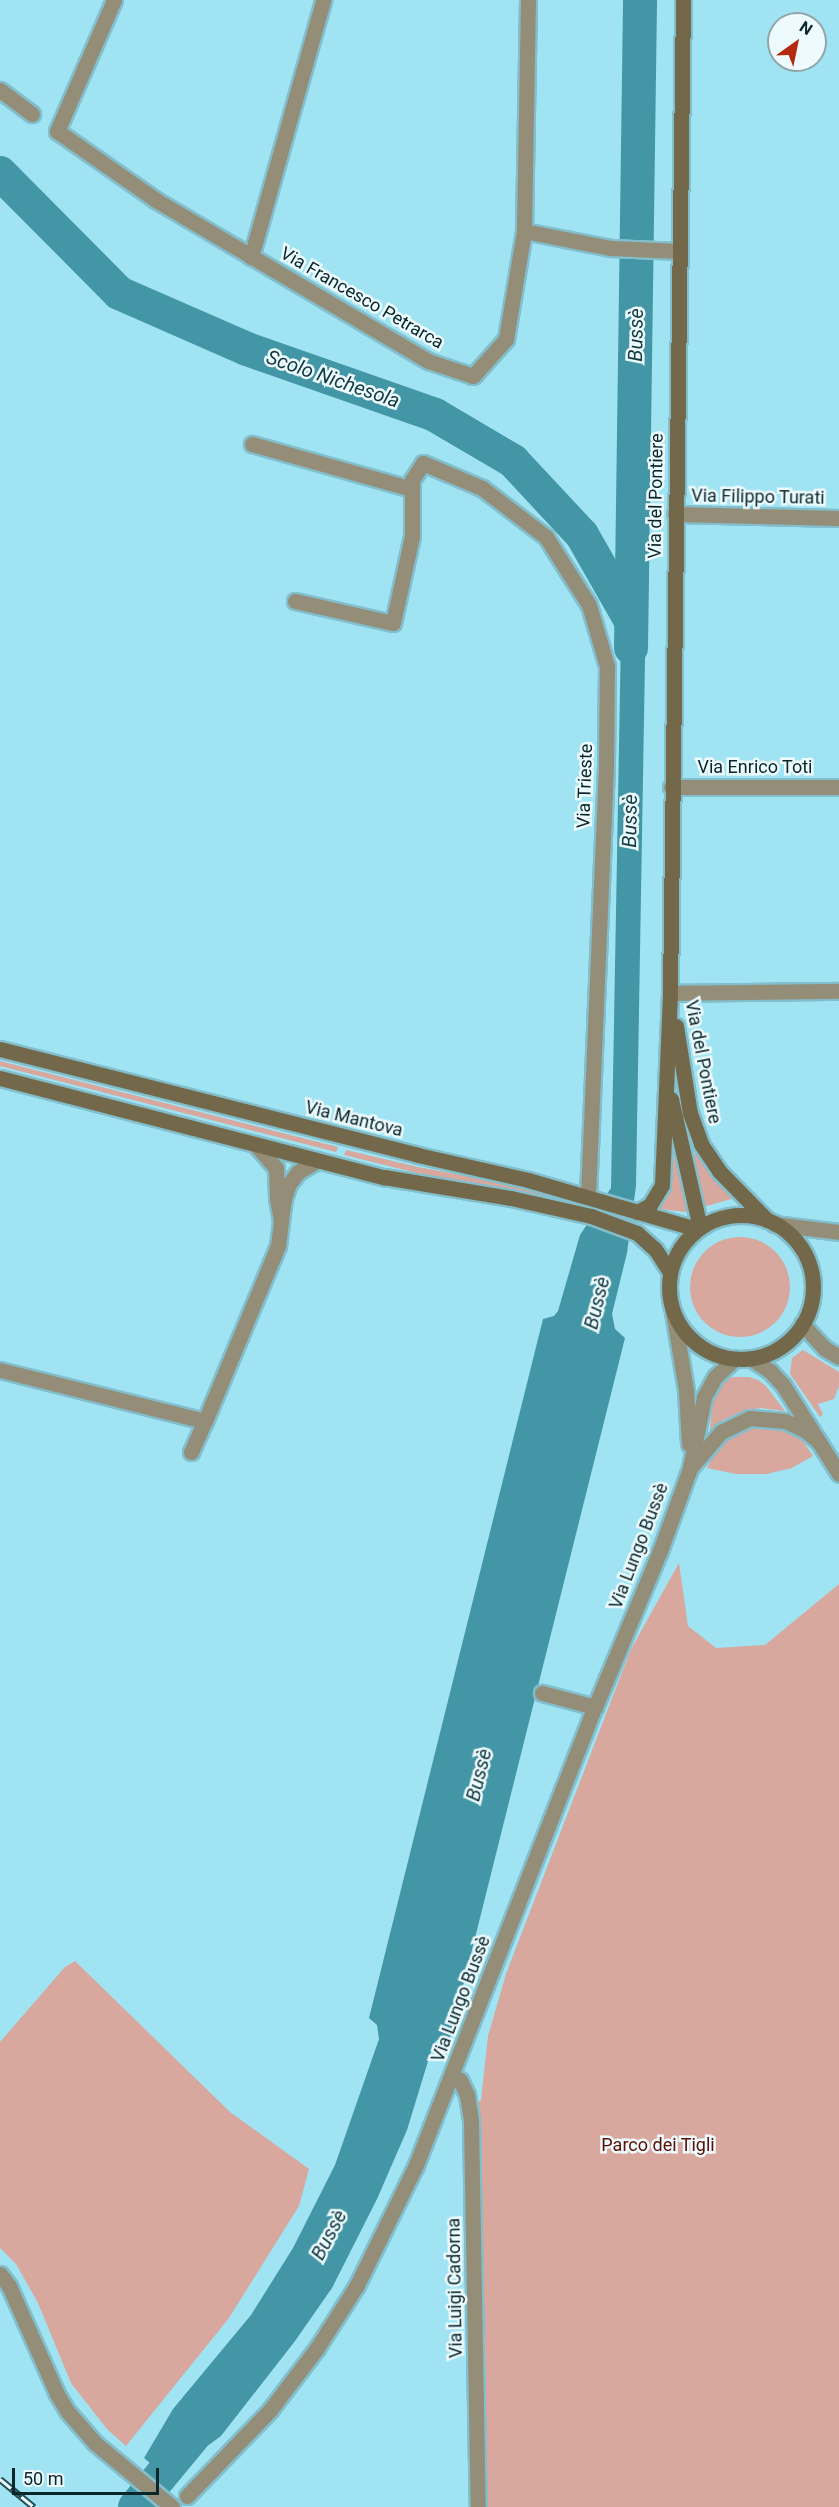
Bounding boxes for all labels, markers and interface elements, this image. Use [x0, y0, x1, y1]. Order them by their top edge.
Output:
north arrow [767, 12, 827, 72]
text: N [796, 17, 816, 39]
street label: Via Francesco Petrarca [276, 242, 448, 354]
water label: Bussè [624, 308, 648, 362]
water label: Scolo Nichesola [263, 345, 403, 413]
street label: Via del Pontiere [644, 433, 668, 559]
street label: Via Filippo Turati [691, 485, 825, 509]
street label: Via Trieste [573, 743, 597, 829]
street label: Via Enrico Toti [697, 756, 813, 778]
water label: Bussè [618, 794, 642, 848]
street label: Via del Pontiere [680, 998, 726, 1126]
street label: Via Mantova [303, 1096, 405, 1142]
water label: Bussè [579, 1274, 615, 1332]
street label: Via Lungo Bussè [605, 1480, 673, 1612]
water label: Bussè [461, 1746, 497, 1804]
street label: Via Lungo Bussè [427, 1933, 495, 2065]
park label: Parco dei Tigli [601, 2134, 715, 2156]
water label: Bussè [306, 2206, 352, 2264]
street label: Via Luigi Cadorna [443, 2218, 467, 2358]
scale bar [15, 2456, 162, 2494]
text: 50 m [23, 2468, 63, 2489]

